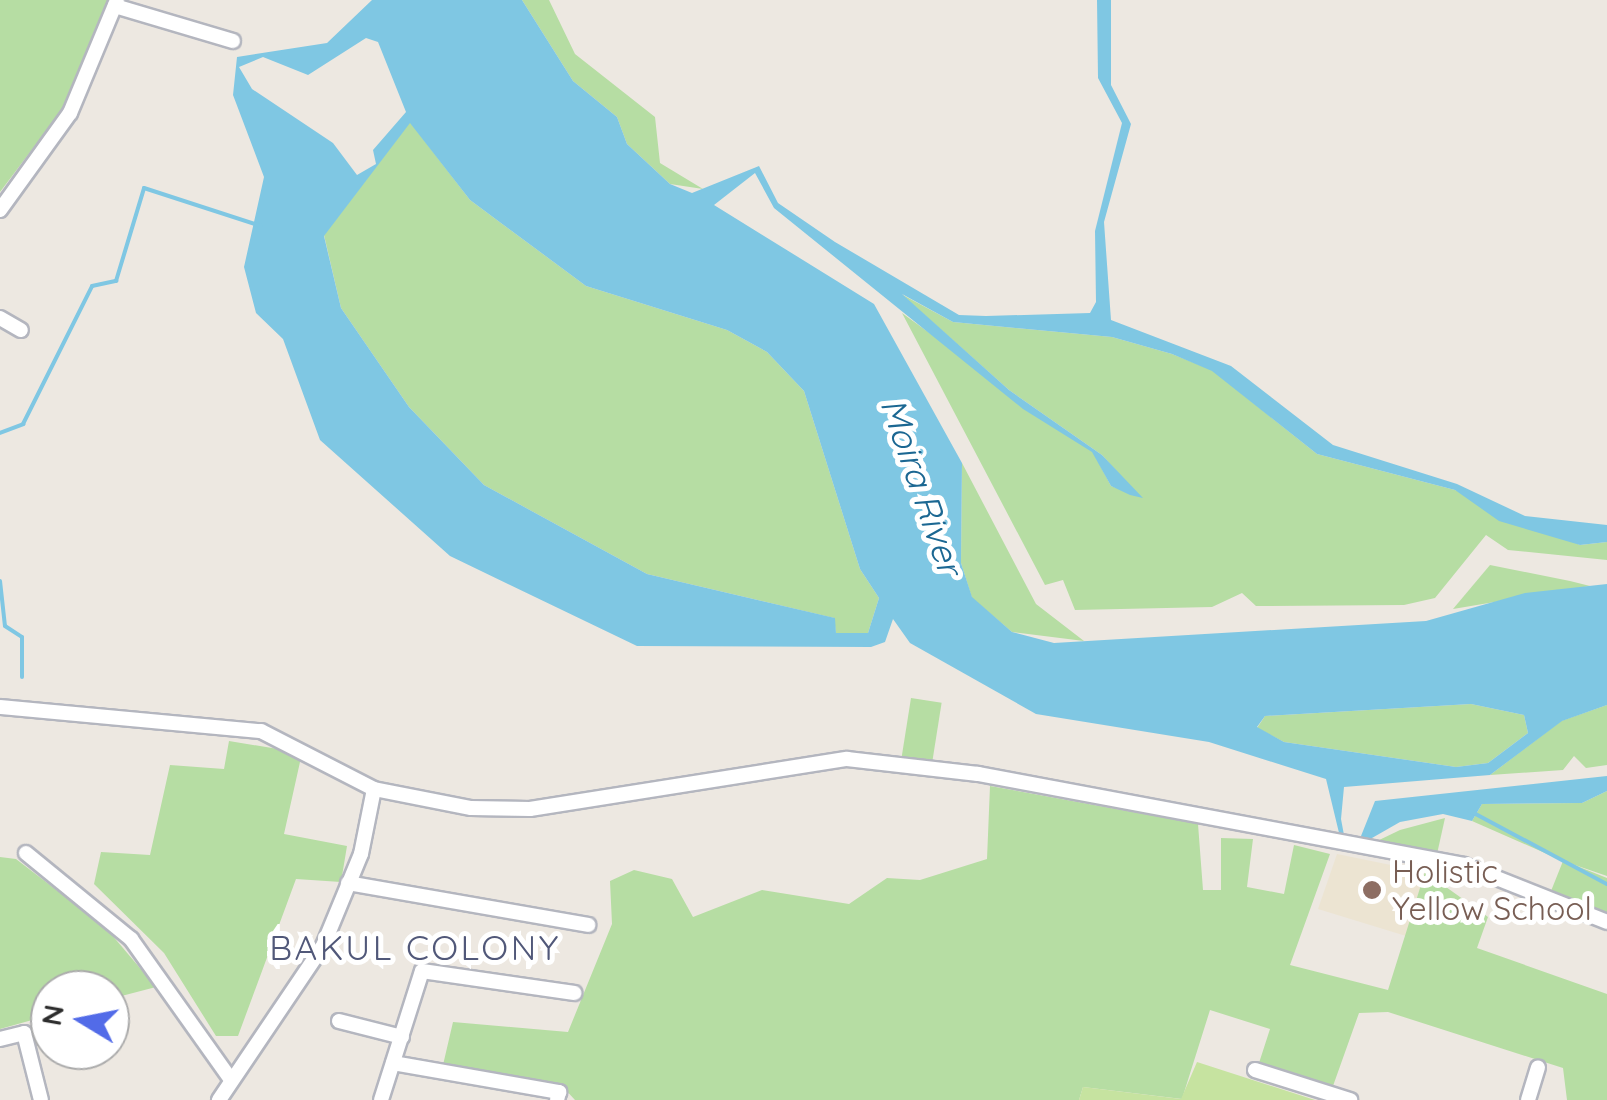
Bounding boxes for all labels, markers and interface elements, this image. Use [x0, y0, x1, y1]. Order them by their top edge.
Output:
water label: Moira River [872, 392, 972, 580]
place label: Holistic Yellow School [1392, 853, 1592, 928]
marker: Holistic Yellow School [1361, 879, 1383, 901]
district label: BAKUL COLONY [269, 926, 561, 968]
north arrow [30, 970, 130, 1070]
text: N [33, 1002, 71, 1028]

